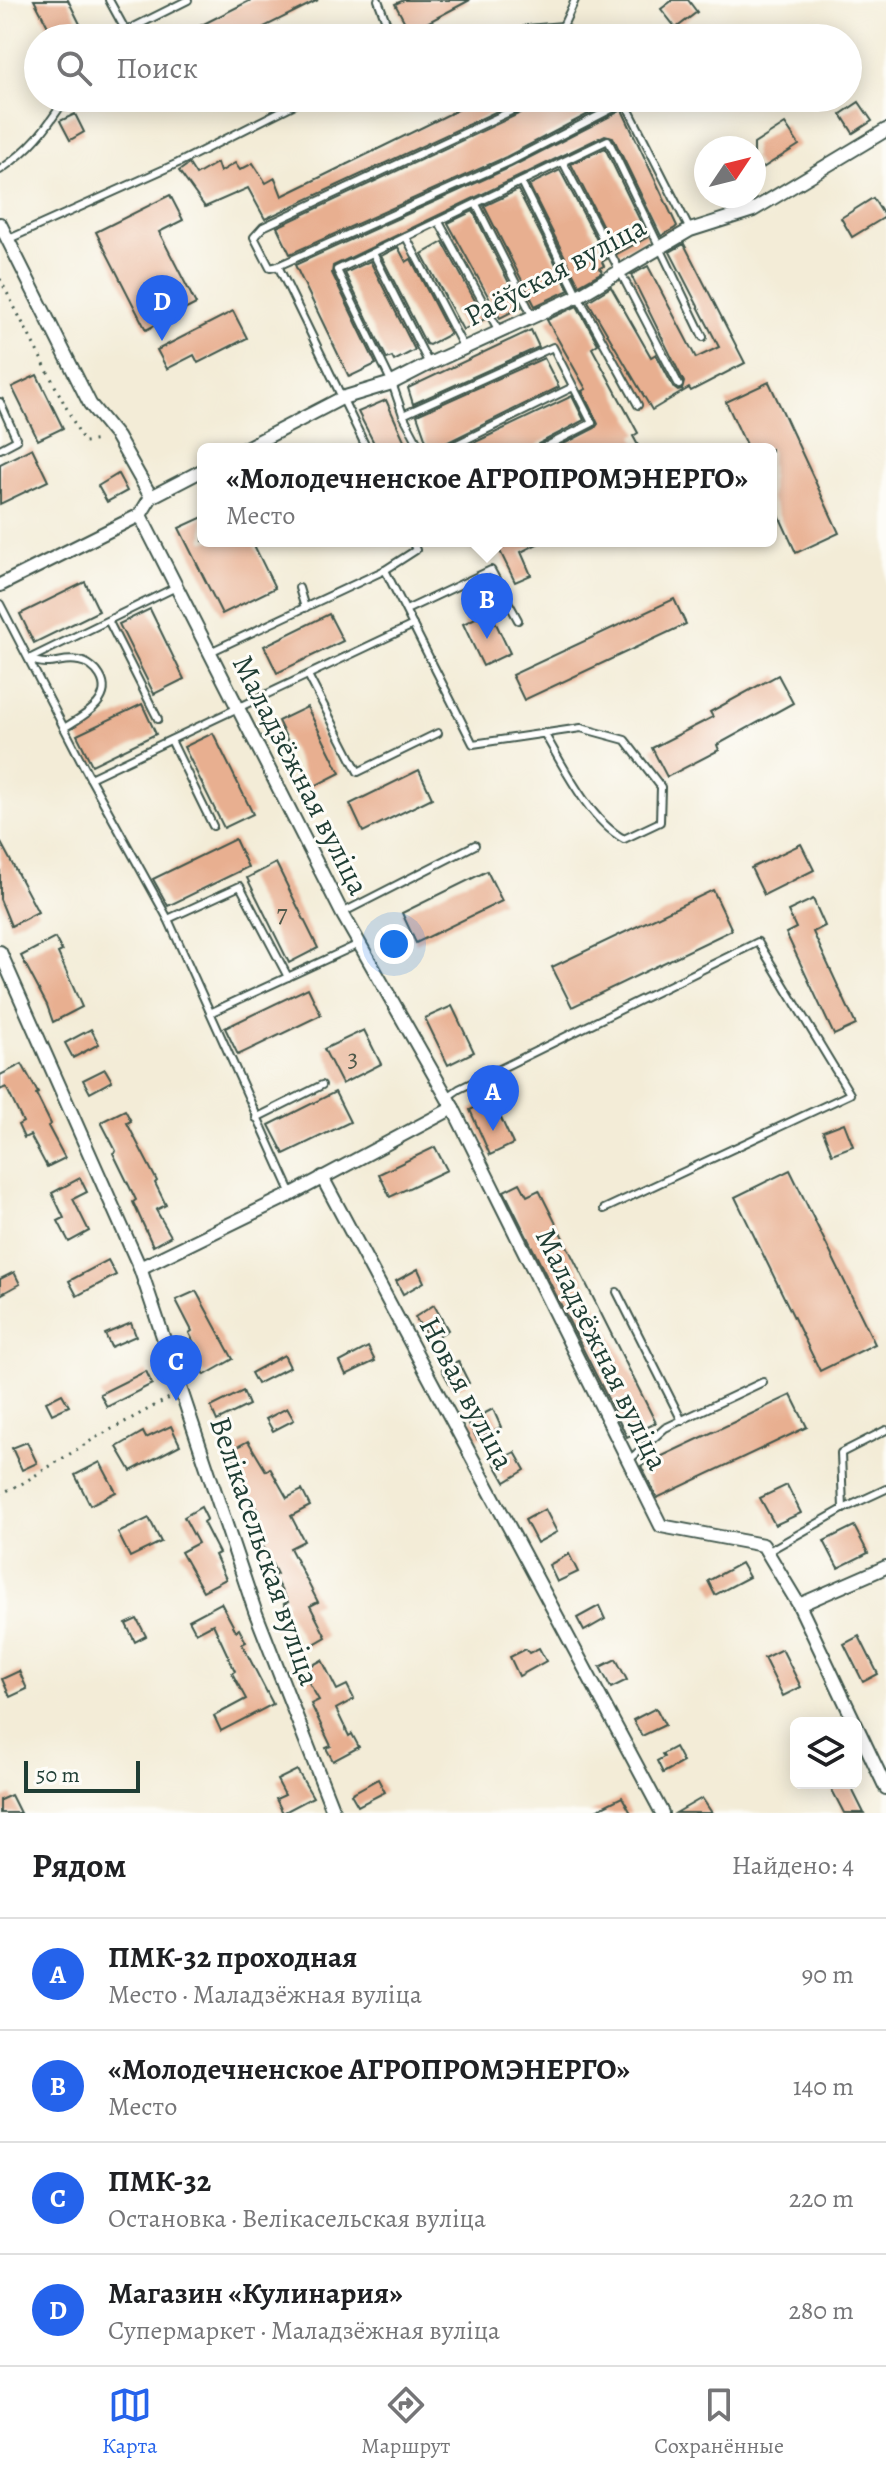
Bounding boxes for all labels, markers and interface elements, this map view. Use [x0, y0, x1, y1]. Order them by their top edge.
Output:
search box [24, 24, 862, 112]
icon: search [52, 46, 96, 90]
text: Поиск [116, 48, 198, 88]
north arrow [694, 136, 766, 208]
street label: Раёўская вуліца [457, 206, 653, 336]
pin: D [136, 275, 188, 341]
popup [197, 443, 777, 547]
text: «Молодечненское АГРОПРОМЭНЕРГО» [226, 458, 748, 498]
text: Место [226, 498, 295, 533]
pin: B [461, 573, 513, 639]
street label: Маладзёжная вуліца [223, 648, 379, 902]
house number: 7 [277, 896, 288, 931]
your location [374, 924, 414, 964]
house number: 3 [348, 1040, 358, 1075]
pin: A [467, 1065, 519, 1131]
street label: Маладзёжная вуліца [526, 1221, 678, 1477]
street label: Новая вуліца [410, 1310, 524, 1476]
pin: C [150, 1335, 202, 1401]
street label: Велікасельская вуліца [200, 1411, 330, 1691]
map controls [790, 1717, 862, 1789]
button: layers [790, 1717, 862, 1789]
scale bar [24, 1757, 140, 1793]
text: 50 m [36, 1760, 80, 1790]
text: Рядом [32, 1842, 126, 1889]
text: Найдено: 4 [732, 1848, 854, 1883]
text: ПМК-32 проходная [108, 1937, 357, 1977]
text: A [50, 1957, 66, 1992]
text: 90 m [802, 1957, 854, 1992]
text: Место · Маладзёжная вуліца [108, 1977, 422, 2012]
text: «Молодечненское АГРОПРОМЭНЕРГО» [108, 2049, 630, 2089]
text: B [50, 2069, 66, 2104]
text: 140 m [793, 2069, 854, 2104]
text: Место [108, 2089, 177, 2124]
text: ПМК-32 [108, 2161, 211, 2201]
text: C [50, 2181, 66, 2216]
text: 220 m [789, 2181, 854, 2216]
text: Остановка · Велікасельская вуліца [108, 2201, 486, 2236]
text: Магазин «Кулинария» [108, 2273, 403, 2313]
text: D [49, 2293, 67, 2328]
text: 280 m [788, 2293, 854, 2328]
text: Супермаркет · Маладзёжная вуліца [108, 2313, 500, 2348]
tab: Карта [102, 2383, 157, 2461]
tab: Маршрут [361, 2383, 450, 2461]
tab: Сохранённые [654, 2383, 784, 2461]

